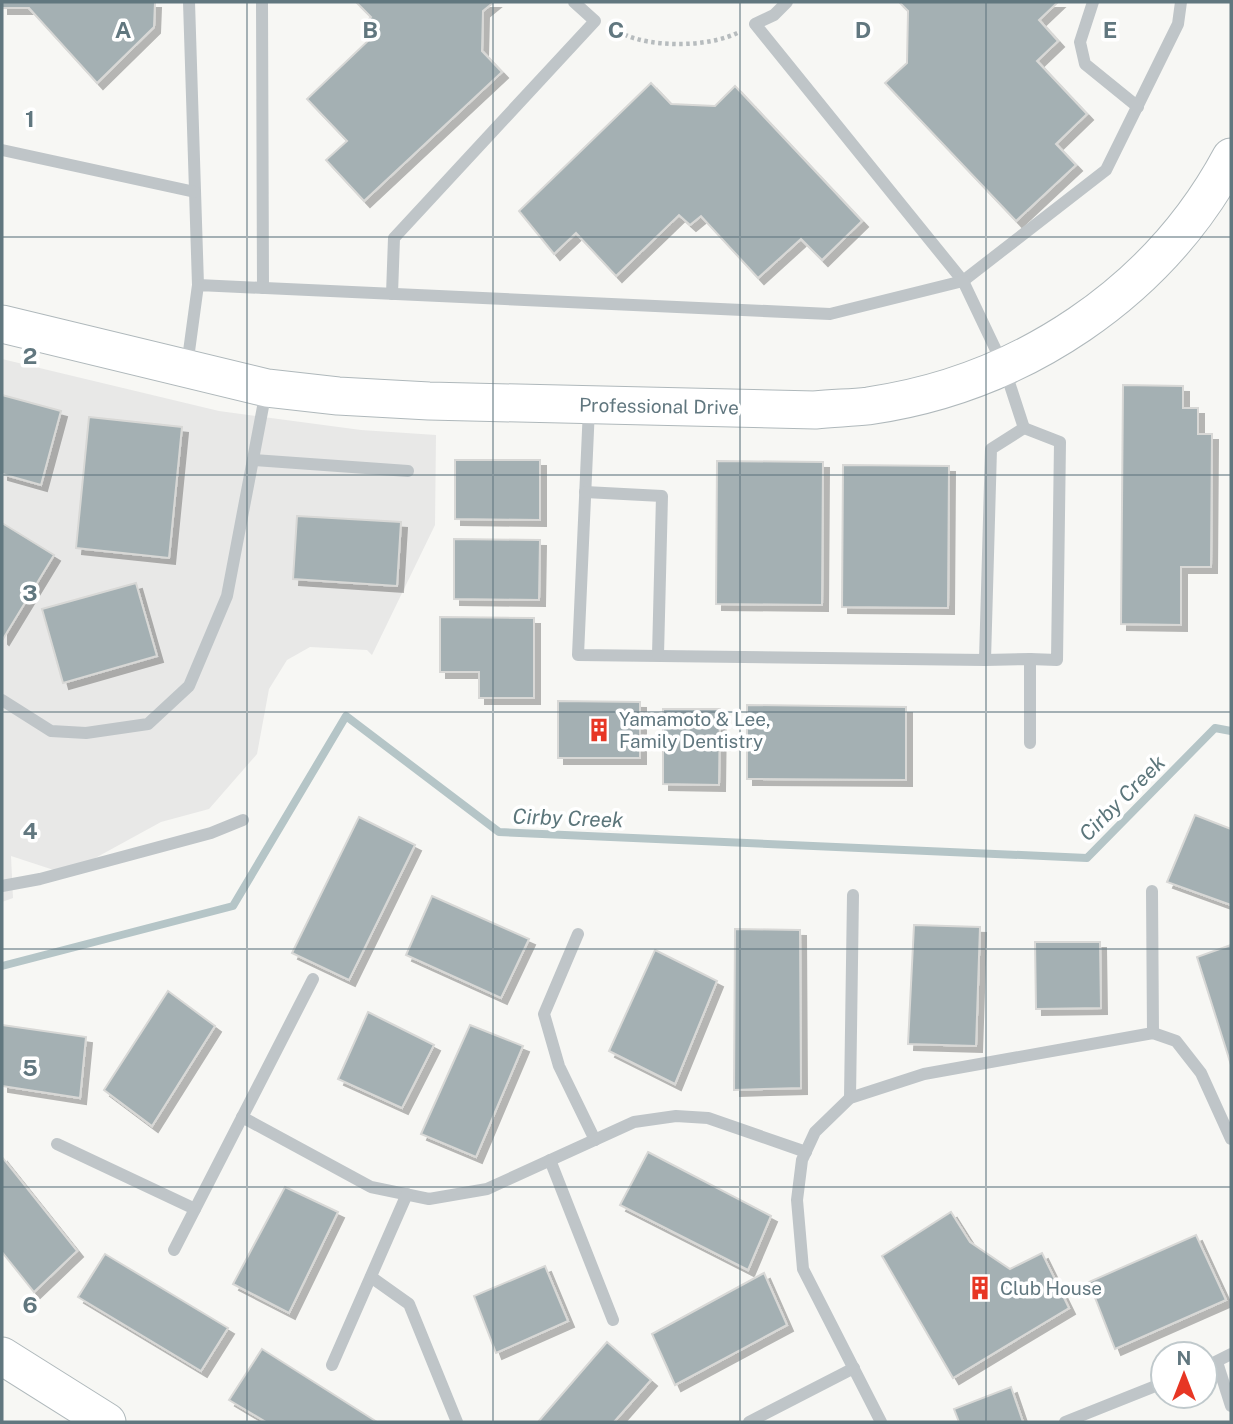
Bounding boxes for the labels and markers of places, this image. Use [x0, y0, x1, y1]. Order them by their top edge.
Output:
place label: Yamamoto & Lee, Family Dentistry [619, 708, 771, 752]
building icon: Yamamoto & Lee, Family Dentistry [585, 716, 613, 744]
building icon: Club House [966, 1274, 994, 1302]
place label: Club House [1000, 1277, 1102, 1299]

